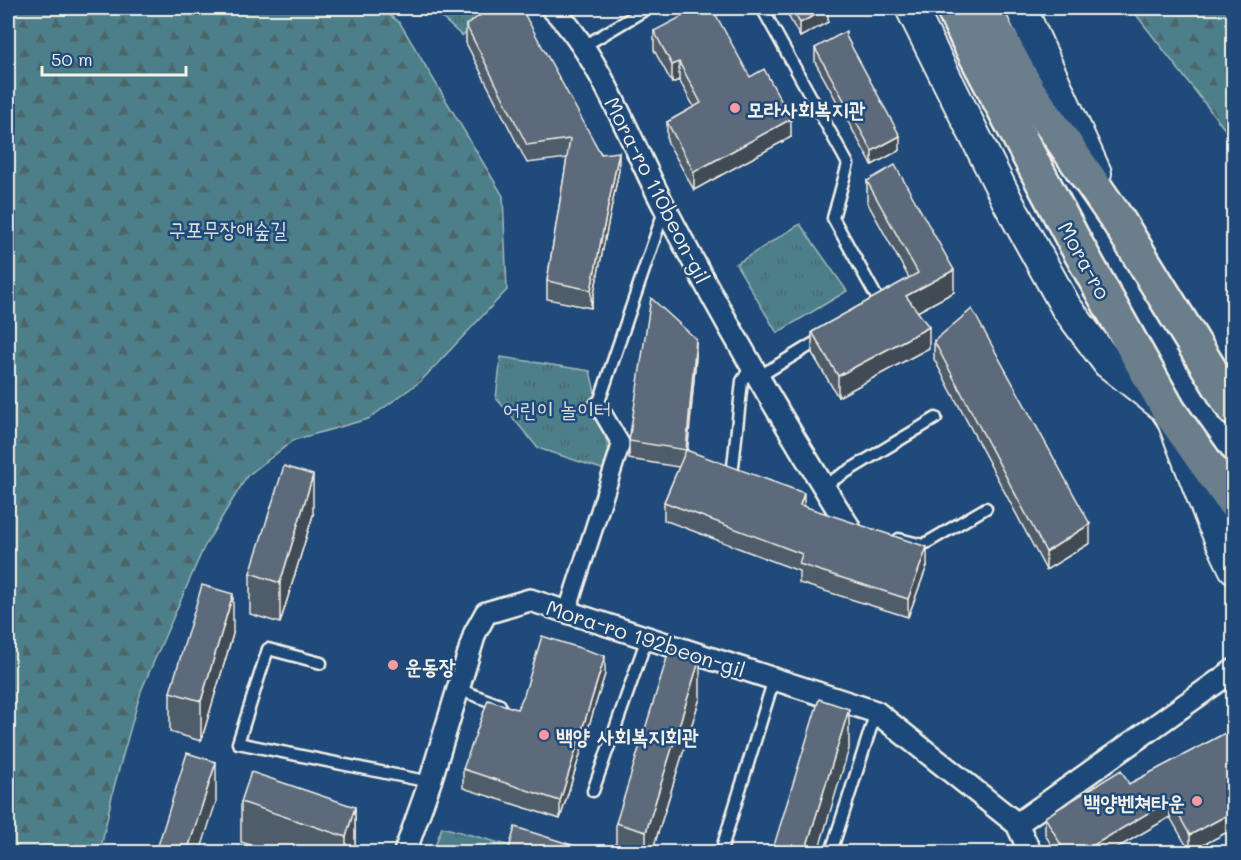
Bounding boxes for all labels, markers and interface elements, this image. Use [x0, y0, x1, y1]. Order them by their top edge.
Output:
scale bar [42, 39, 186, 77]
text: 50 m [51, 47, 93, 71]
street label: Mora-ro 110beon-gil [599, 92, 717, 288]
place label: 모라사회복지관 [747, 95, 865, 122]
marker: 모라사회복지관 [728, 101, 742, 115]
park label: 구포무장애숲길 [169, 215, 287, 242]
street label: Mora-ro [1053, 216, 1117, 304]
park label: 어린이 놀이터 [503, 395, 611, 422]
street label: Mora-ro 192beon-gil [543, 593, 749, 683]
place label: 운동장 [405, 652, 456, 679]
marker: 운동장 [386, 658, 400, 672]
place label: 백양 사회복지회관 [556, 722, 699, 749]
marker: 백양 사회복지회관 [537, 728, 551, 742]
place label: 백양벤쳐타운 [1084, 788, 1185, 815]
marker: 백양벤쳐타운 [1190, 794, 1204, 808]

